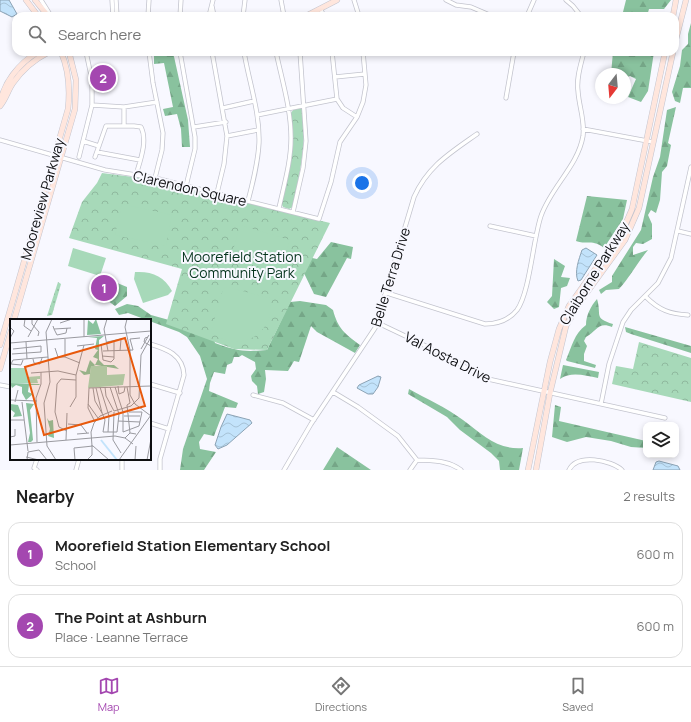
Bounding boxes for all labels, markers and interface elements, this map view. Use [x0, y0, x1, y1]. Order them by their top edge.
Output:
search box [12, 12, 679, 56]
icon: search [26, 23, 48, 45]
text: Search here [58, 24, 141, 45]
pin: 2 [90, 63, 116, 93]
north arrow [595, 68, 631, 104]
street label: Mooreview Parkway [16, 135, 69, 262]
street label: Clarendon Square [131, 166, 249, 210]
your location [352, 173, 372, 193]
street label: Claiborne Parkway [555, 217, 634, 328]
street label: Belle Terra Drive [366, 225, 414, 329]
park label: Moorefield Station Community Park [182, 247, 302, 282]
pin: 1 [91, 273, 117, 303]
inset map [10, 319, 151, 460]
street label: Val Aosta Drive [401, 327, 495, 387]
map controls [643, 422, 679, 458]
button: layers [643, 422, 679, 458]
text: Nearby [16, 485, 74, 508]
text: 2 results [623, 487, 675, 505]
text: Moorefield Station Elementary School [55, 535, 330, 556]
text: 1 [27, 545, 33, 563]
text: 600 m [636, 545, 674, 563]
text: School [55, 556, 96, 574]
text: The Point at Ashburn [55, 607, 207, 628]
text: 2 [26, 617, 34, 635]
text: 600 m [636, 617, 674, 635]
text: Place · Leanne Terrace [55, 628, 188, 646]
tab: Map [98, 675, 120, 714]
tab: Directions [315, 675, 367, 714]
tab: Saved [562, 675, 593, 714]

